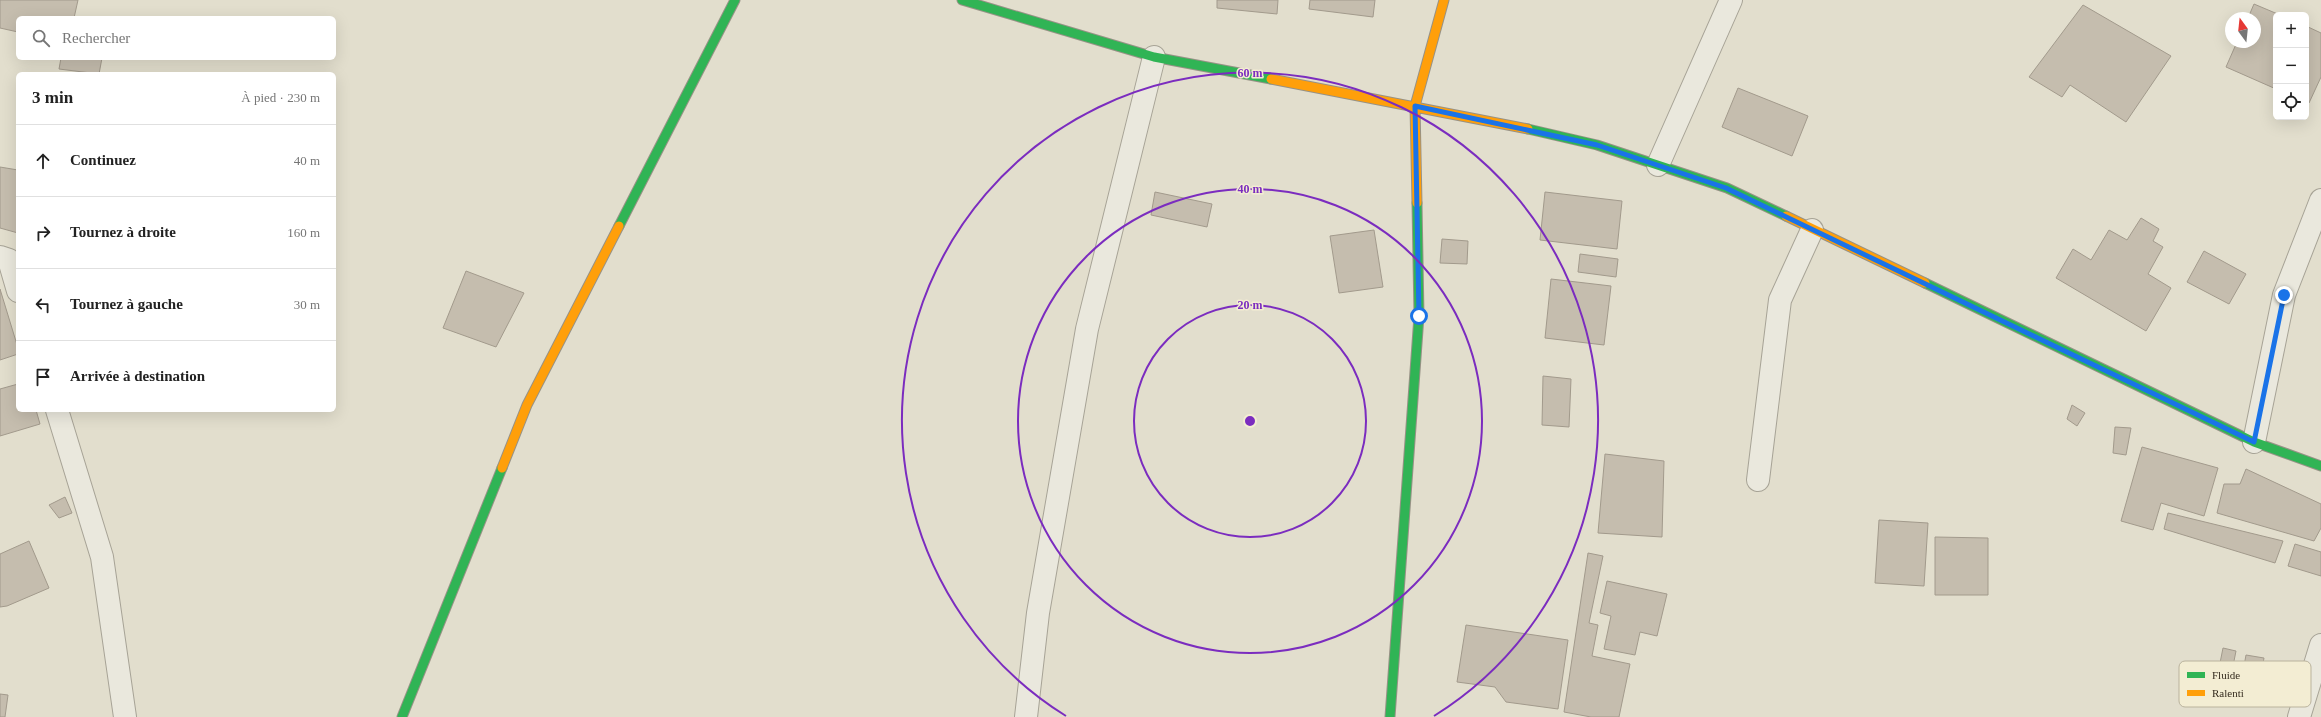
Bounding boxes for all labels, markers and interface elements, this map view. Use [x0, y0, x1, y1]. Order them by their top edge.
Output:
north arrow [2225, 12, 2261, 48]
map controls [2273, 12, 2309, 120]
button: + [2273, 12, 2309, 48]
search box [16, 16, 336, 60]
icon: search [30, 27, 52, 49]
text: Rechercher [62, 30, 130, 46]
button: − [2273, 48, 2309, 84]
text: 60 m [1238, 66, 1263, 80]
button: locate [2273, 84, 2309, 120]
text: 3 min [32, 88, 73, 107]
text: À pied · 230 m [241, 90, 320, 105]
icon: ahead [32, 150, 54, 172]
text: Continuez [70, 152, 136, 168]
text: 40 m [294, 153, 320, 168]
text: 40 m [1238, 182, 1263, 196]
icon: right [32, 222, 54, 244]
text: Tournez à droite [70, 224, 176, 240]
text: 160 m [287, 225, 320, 240]
route end [2275, 286, 2293, 304]
icon: left [32, 294, 54, 316]
text: Tournez à gauche [70, 296, 183, 312]
text: 30 m [294, 297, 320, 312]
text: 20 m [1238, 298, 1263, 312]
route start [1410, 307, 1428, 325]
icon: arrive [32, 366, 54, 388]
text: Arrivée à destination [70, 368, 205, 384]
centre of rings [1243, 414, 1257, 428]
legend [2179, 661, 2311, 707]
text: Fluide [2212, 669, 2240, 681]
text: Ralenti [2212, 687, 2244, 699]

